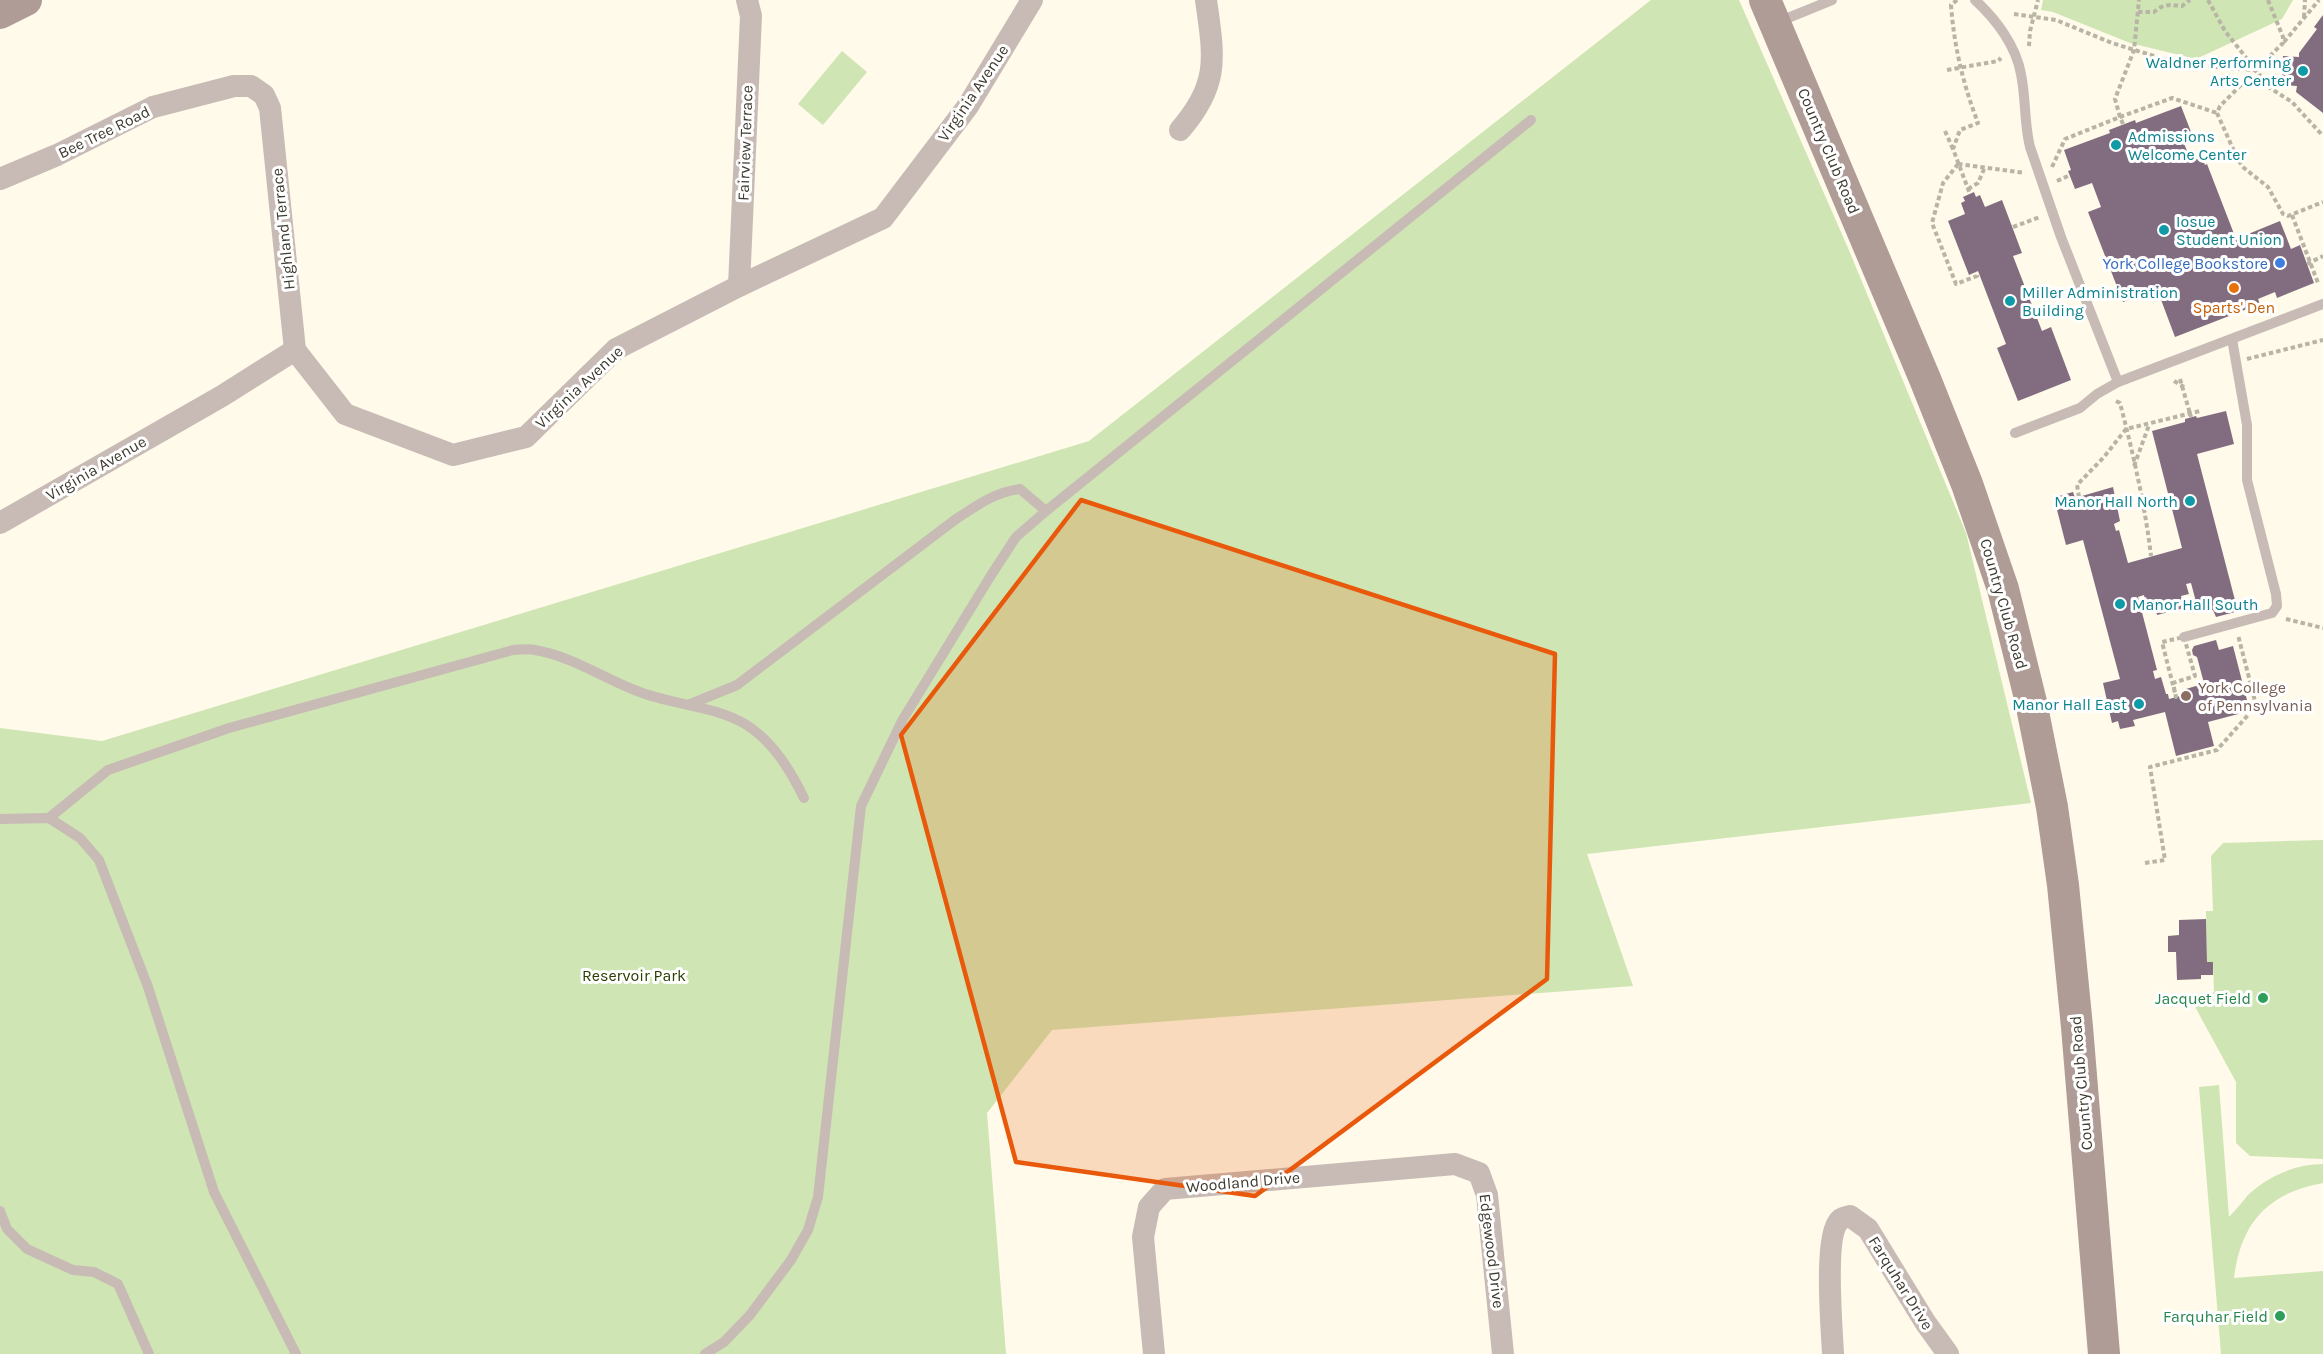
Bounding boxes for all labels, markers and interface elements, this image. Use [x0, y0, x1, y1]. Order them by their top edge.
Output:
street label: Virginia Avenue [934, 41, 1012, 145]
place label: Waldner Performing Arts Center [2146, 53, 2291, 90]
marker: Waldner Performing Arts Center [2296, 64, 2310, 78]
street label: Fairview Terrace [733, 85, 757, 201]
street label: Country Club Road [1794, 85, 1864, 217]
street label: Bee Tree Road [55, 102, 153, 162]
place label: Admissions Welcome Center [2128, 127, 2246, 164]
marker: Admissions Welcome Center [2109, 138, 2123, 152]
street label: Highland Terrace [267, 167, 299, 291]
place label: Iosue Student Union [2176, 212, 2282, 249]
marker: Iosue Student Union [2157, 223, 2171, 237]
place label: York College Bookstore [2103, 254, 2268, 273]
marker: York College Bookstore [2273, 256, 2287, 270]
marker: Sparts' Den [2227, 281, 2241, 295]
place label: Miller Administration Building [2022, 283, 2178, 320]
marker: Miller Administration Building [2003, 294, 2017, 308]
place label: Sparts' Den [2193, 298, 2275, 317]
street label: Virginia Avenue [531, 342, 627, 432]
street label: Virginia Avenue [42, 432, 150, 504]
place label: Manor Hall North [2054, 492, 2178, 511]
marker: Manor Hall North [2183, 494, 2197, 508]
street label: Country Club Road [1976, 536, 2032, 672]
place label: Manor Hall South [2132, 595, 2258, 614]
marker: Manor Hall South [2113, 597, 2127, 611]
place label: York College of Pennsylvania [2198, 678, 2313, 715]
marker: York College of Pennsylvania [2179, 689, 2193, 703]
place label: Manor Hall East [2012, 695, 2127, 714]
marker: Manor Hall East [2132, 697, 2146, 711]
park label: Reservoir Park [582, 966, 686, 985]
place label: Jacquet Field [2155, 989, 2251, 1008]
marker: Jacquet Field [2256, 991, 2270, 1005]
street label: Country Club Road [2066, 1015, 2096, 1151]
street label: Woodland Drive [1185, 1168, 1301, 1196]
street label: Edgewood Drive [1476, 1193, 1508, 1309]
street label: Farquhar Drive [1865, 1233, 1937, 1333]
place label: Farquhar Field [2163, 1307, 2268, 1326]
marker: Farquhar Field [2273, 1309, 2287, 1323]

